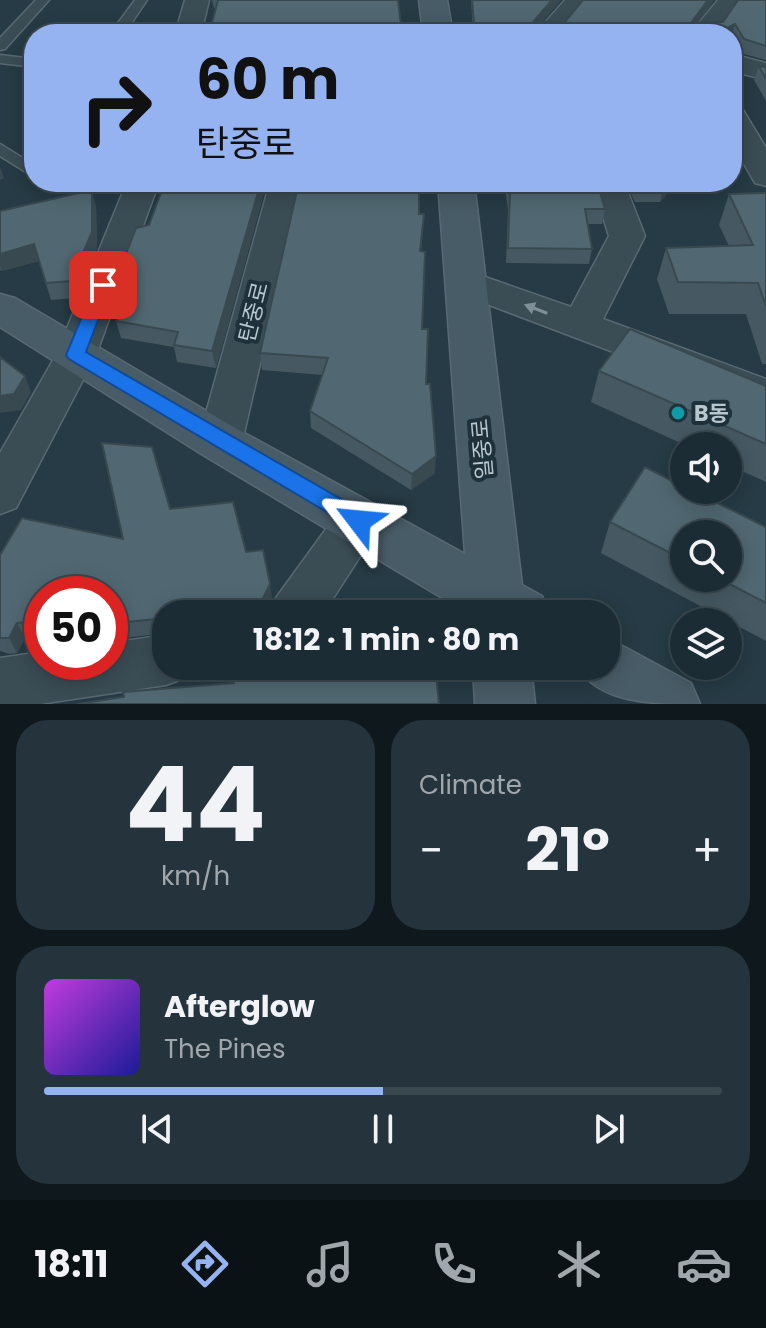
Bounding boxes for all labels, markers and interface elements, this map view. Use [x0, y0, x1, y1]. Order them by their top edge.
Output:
text: 60 m [196, 40, 339, 119]
icon: right [64, 56, 168, 160]
text: 탄중로 [196, 118, 295, 169]
pin [69, 251, 137, 319]
icon: arrive [81, 263, 125, 307]
street label: 탄중로 [231, 279, 276, 345]
one-way arrow [523, 302, 547, 315]
place label: B동 [694, 398, 729, 429]
marker: B동 [669, 404, 687, 422]
street label: 일중로 [464, 417, 501, 481]
map controls [670, 432, 742, 680]
button: sound [670, 432, 742, 504]
position arrow [317, 479, 401, 563]
button: search [670, 520, 742, 592]
speed limit sign: 50 [24, 576, 128, 680]
button: layers [670, 608, 742, 680]
text: 18:12 · 1 min · 80 m [253, 618, 519, 661]
text: 44 [125, 732, 266, 877]
text: Climate [419, 767, 522, 803]
text: 21° [525, 808, 610, 892]
text: − [419, 820, 443, 881]
text: + [692, 820, 722, 881]
text: km/h [161, 858, 230, 894]
text: Afterglow [164, 985, 315, 1028]
text: The Pines [164, 1031, 286, 1067]
icon: previous [135, 1107, 179, 1151]
icon: pause [361, 1107, 405, 1151]
icon: next [587, 1107, 631, 1151]
icon: directions [177, 1236, 233, 1292]
icon: music [302, 1236, 358, 1292]
icon: phone [426, 1236, 482, 1292]
icon: climate [551, 1236, 607, 1292]
icon: car [676, 1236, 732, 1292]
text: 18:11 [34, 1239, 108, 1290]

